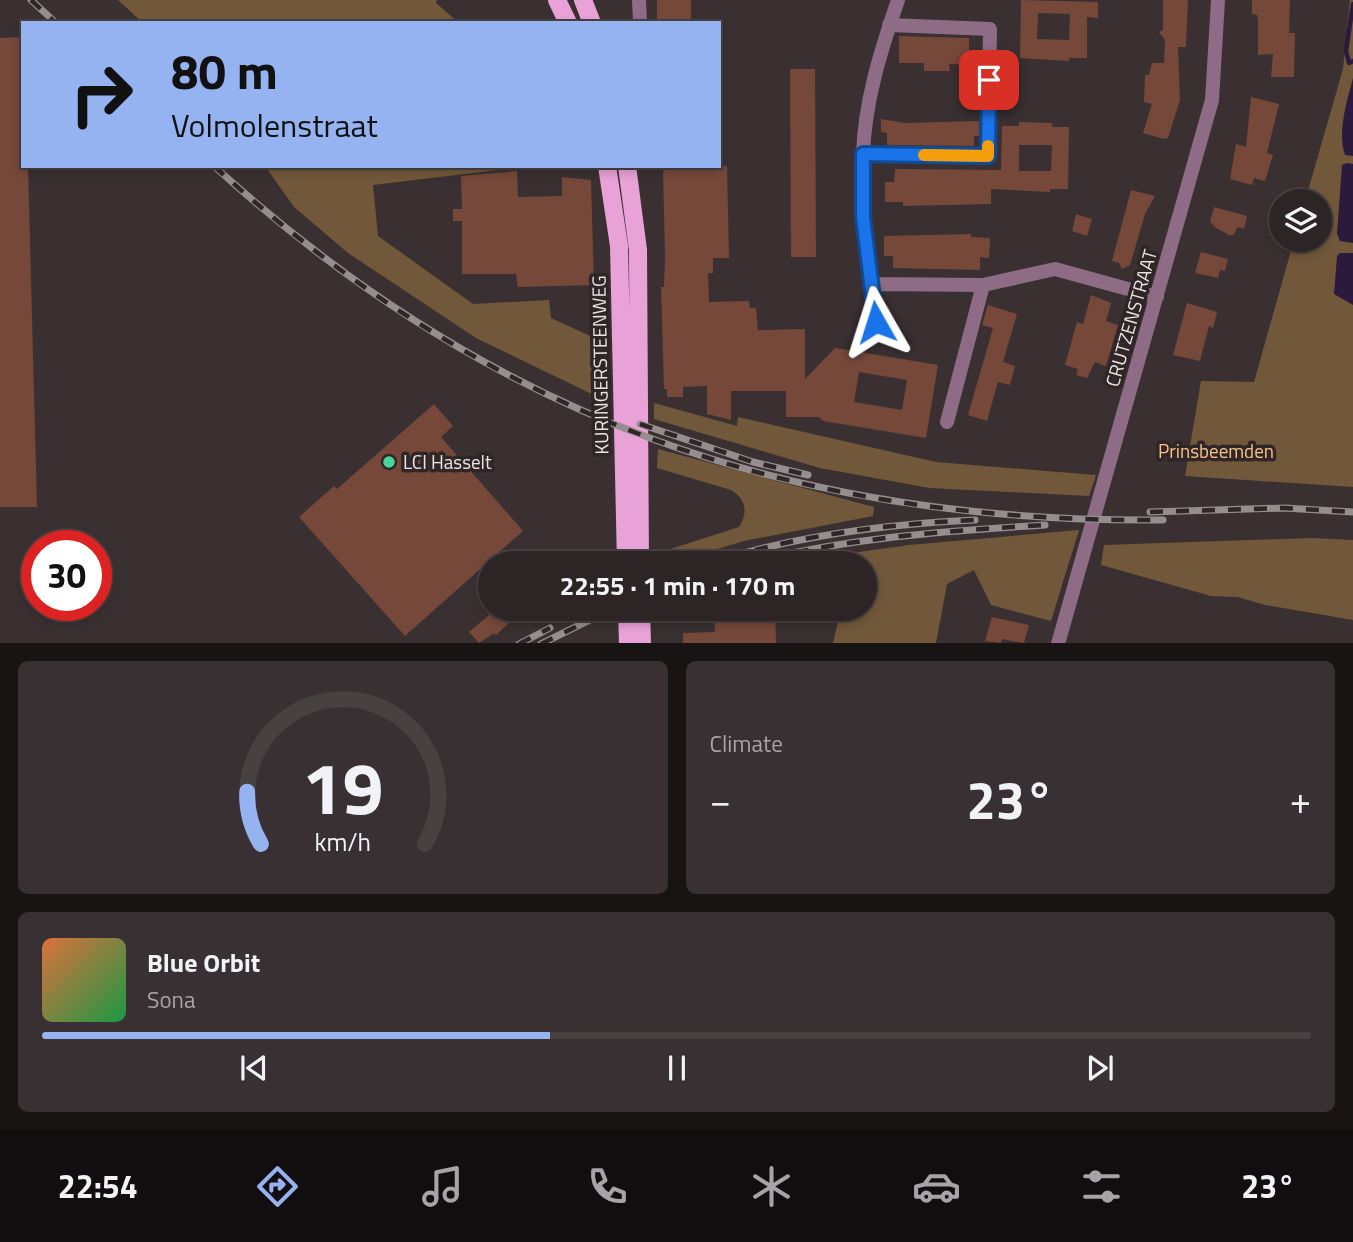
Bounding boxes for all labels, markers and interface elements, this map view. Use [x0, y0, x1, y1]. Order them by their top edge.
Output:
text: 80 m [171, 33, 278, 108]
icon: right [56, 49, 147, 140]
pin [959, 50, 1019, 110]
icon: arrive [970, 61, 1008, 99]
text: Volmolenstraat [171, 101, 378, 149]
map controls [1269, 189, 1332, 252]
button: layers [1269, 189, 1332, 252]
street label: CRUTZENSTRAAT [1097, 246, 1164, 390]
street label: KURINGERSTEENWEG [583, 275, 616, 455]
position arrow [839, 285, 913, 359]
park label: Prinsbeemden [1158, 436, 1274, 465]
place label: LCI Hasselt [403, 447, 492, 476]
marker: LCI Hasselt [381, 454, 397, 470]
speed limit sign: 30 [21, 530, 112, 621]
text: 22:55 · 1 min · 170 m [560, 566, 795, 605]
text: Climate [710, 726, 783, 761]
text: 19 [302, 732, 384, 842]
text: 23° [967, 760, 1054, 839]
text: − [710, 771, 731, 829]
text: + [1290, 771, 1311, 829]
text: km/h [314, 822, 371, 860]
text: Blue Orbit [147, 943, 260, 982]
text: Sona [147, 982, 195, 1017]
icon: previous [235, 1049, 273, 1087]
icon: pause [658, 1049, 696, 1087]
icon: next [1081, 1049, 1119, 1087]
text: 22:54 [58, 1162, 138, 1210]
icon: directions [253, 1162, 302, 1211]
icon: music [418, 1162, 467, 1211]
icon: phone [583, 1162, 632, 1211]
icon: climate [747, 1162, 796, 1211]
icon: car [912, 1162, 961, 1211]
icon: filters [1077, 1162, 1126, 1211]
text: 23° [1241, 1162, 1295, 1210]

